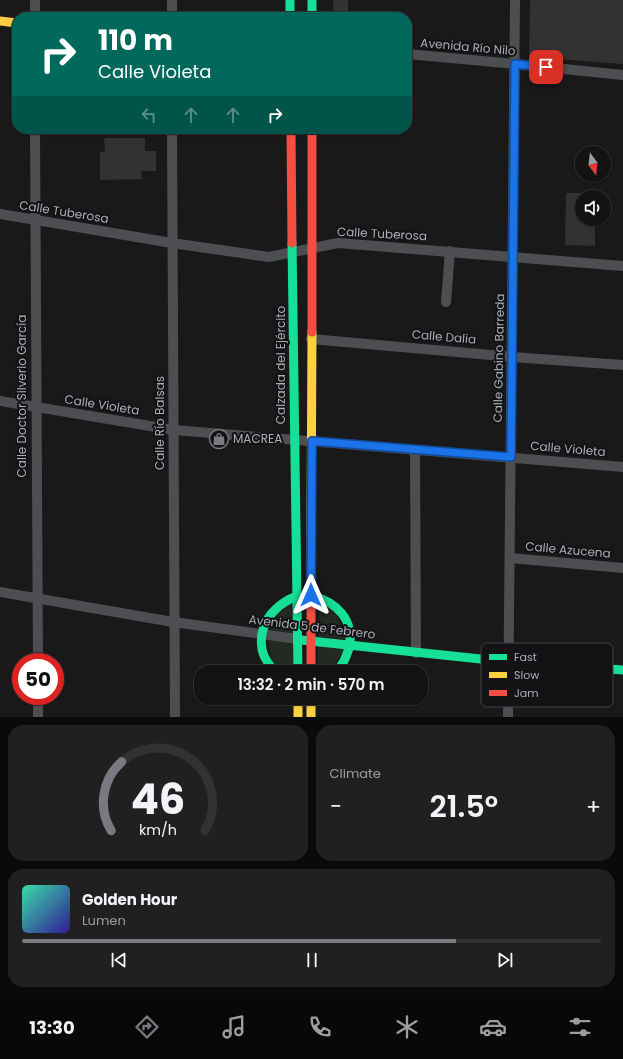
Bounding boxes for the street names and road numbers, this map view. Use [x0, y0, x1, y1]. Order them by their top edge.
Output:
street label: Avenida Río Nilo [420, 34, 517, 59]
street label: Calle Tuberosa [18, 196, 110, 227]
street label: Calle Tuberosa [337, 223, 428, 244]
street label: Calle Gabino Barreda [489, 293, 508, 423]
street label: Calzada del Ejército [272, 305, 289, 424]
street label: Calle Doctor Silverio García [13, 315, 30, 477]
street label: Calle Dalia [411, 325, 477, 348]
street label: Calle Río Balsas [151, 376, 168, 470]
street label: Calle Violeta [63, 390, 141, 419]
street label: Calle Violeta [530, 437, 606, 460]
street label: Calle Azucena [525, 537, 611, 562]
street label: Avenida 5 de Febrero [248, 610, 377, 643]

